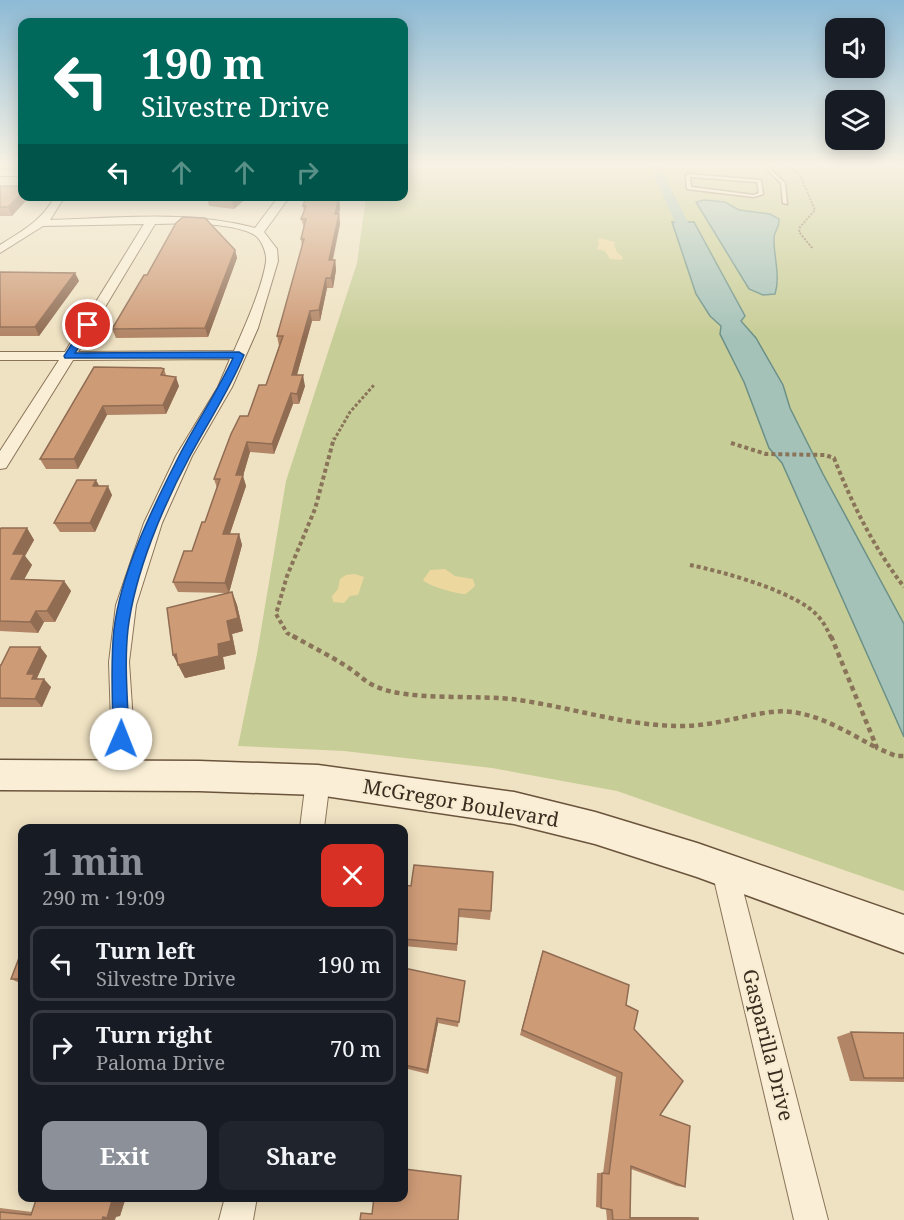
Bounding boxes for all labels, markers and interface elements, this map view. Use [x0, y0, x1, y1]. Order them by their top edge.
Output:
map controls [825, 18, 885, 150]
button: sound [825, 18, 885, 78]
text: 190 m [141, 34, 265, 91]
icon: left [42, 42, 120, 120]
text: Silvestre Drive [141, 88, 330, 125]
button: layers [825, 90, 885, 150]
icon: left [102, 156, 135, 189]
icon: ahead [165, 156, 198, 189]
icon: ahead [228, 156, 261, 189]
icon: right [291, 156, 324, 189]
pin [62, 299, 113, 350]
icon: arrive [71, 308, 104, 341]
position arrow [89, 707, 153, 771]
street label: McGregor Boulevard [361, 772, 561, 833]
text: 1 min [42, 837, 144, 886]
button: close [321, 844, 384, 907]
text: 290 m · 19:09 [42, 884, 165, 911]
text: Turn left [96, 935, 195, 965]
icon: left [45, 947, 78, 980]
text: 190 m [318, 949, 381, 979]
text: Silvestre Drive [96, 965, 236, 992]
street label: Gasparilla Drive [737, 966, 800, 1124]
text: Turn right [96, 1019, 212, 1049]
icon: right [45, 1031, 78, 1064]
text: 70 m [330, 1033, 381, 1063]
text: Paloma Drive [96, 1049, 225, 1076]
button: Exit [42, 1121, 207, 1190]
button: Share [219, 1121, 384, 1190]

